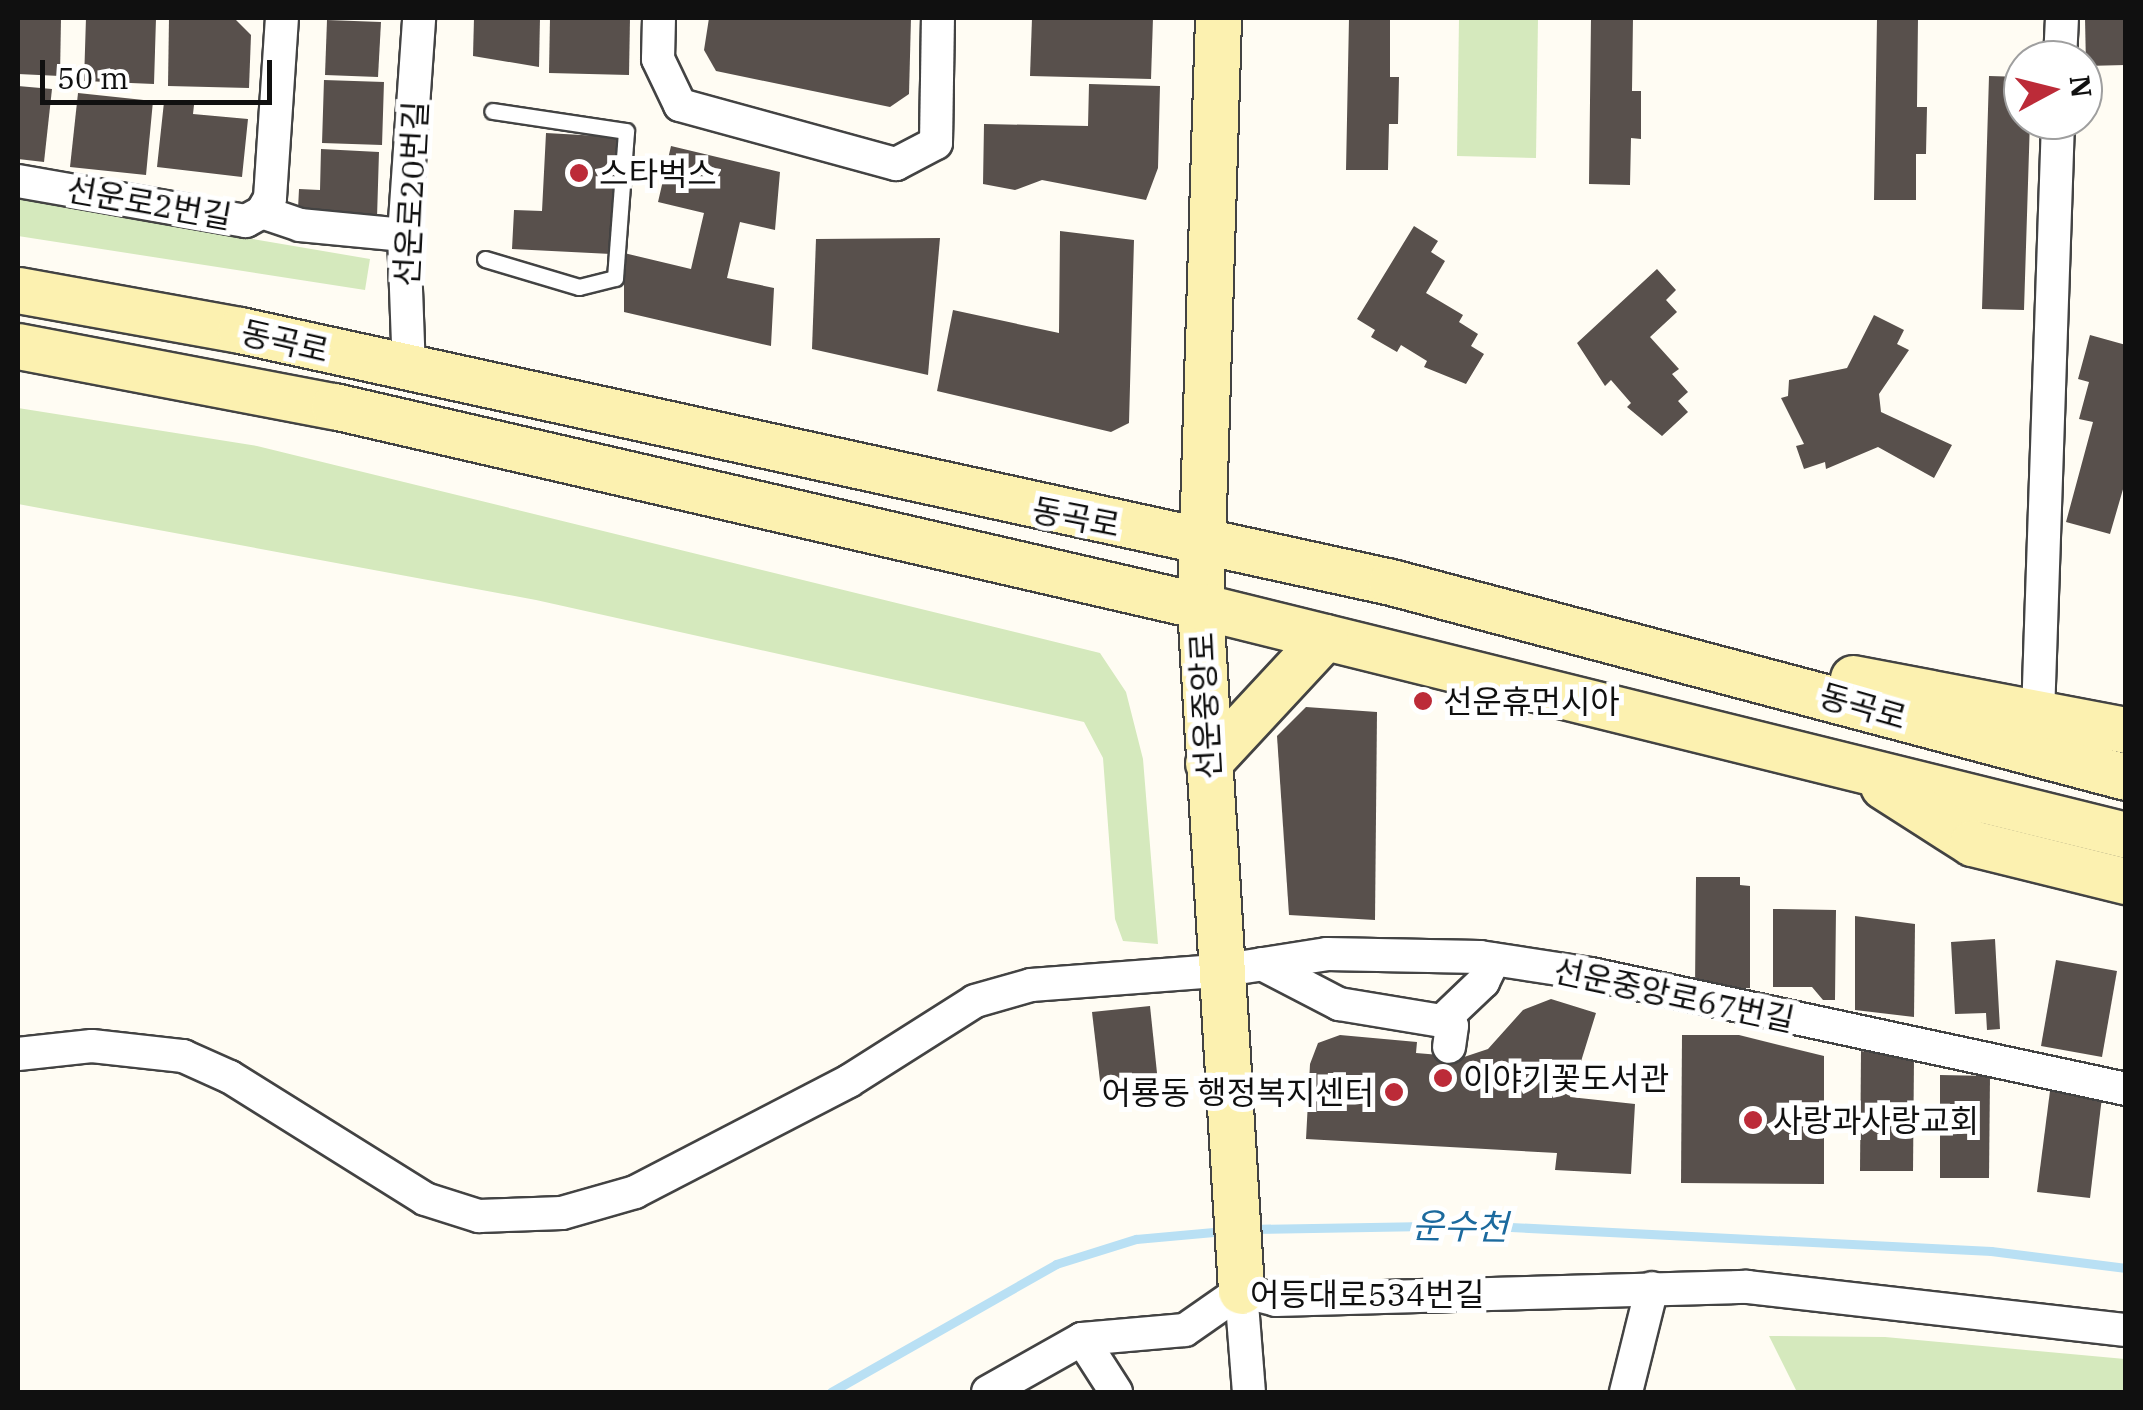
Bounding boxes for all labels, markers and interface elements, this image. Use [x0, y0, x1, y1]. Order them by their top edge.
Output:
scale bar [45, 40, 278, 102]
north arrow [2003, 40, 2103, 140]
text: 50 m [57, 58, 129, 97]
text: N [2062, 73, 2101, 100]
street label: 선운로20번길 [387, 100, 435, 288]
place label: 스타벅스 [599, 154, 717, 192]
marker: 스타벅스 [568, 162, 590, 184]
street label: 선운로2번길 [64, 170, 234, 236]
street label: 동곡로 [238, 312, 332, 370]
street label: 동곡로 [1029, 490, 1123, 544]
street label: 선운중앙로 [1182, 631, 1228, 781]
street label: 동곡로 [1815, 675, 1911, 737]
place label: 선운휴먼시아 [1443, 682, 1620, 720]
marker: 선운휴먼시아 [1412, 690, 1434, 712]
street label: 선운중앙로67번길 [1550, 951, 1798, 1039]
place label: 이야기꽃도서관 [1463, 1059, 1669, 1097]
marker: 이야기꽃도서관 [1432, 1067, 1454, 1089]
place label: 어룡동 행정복지센터 [1102, 1073, 1374, 1111]
marker: 어룡동 행정복지센터 [1383, 1081, 1405, 1103]
place label: 사랑과사랑교회 [1773, 1101, 1979, 1139]
marker: 사랑과사랑교회 [1742, 1109, 1764, 1131]
water label: 운수천 [1411, 1204, 1509, 1248]
street label: 어등대로534번길 [1250, 1275, 1484, 1313]

